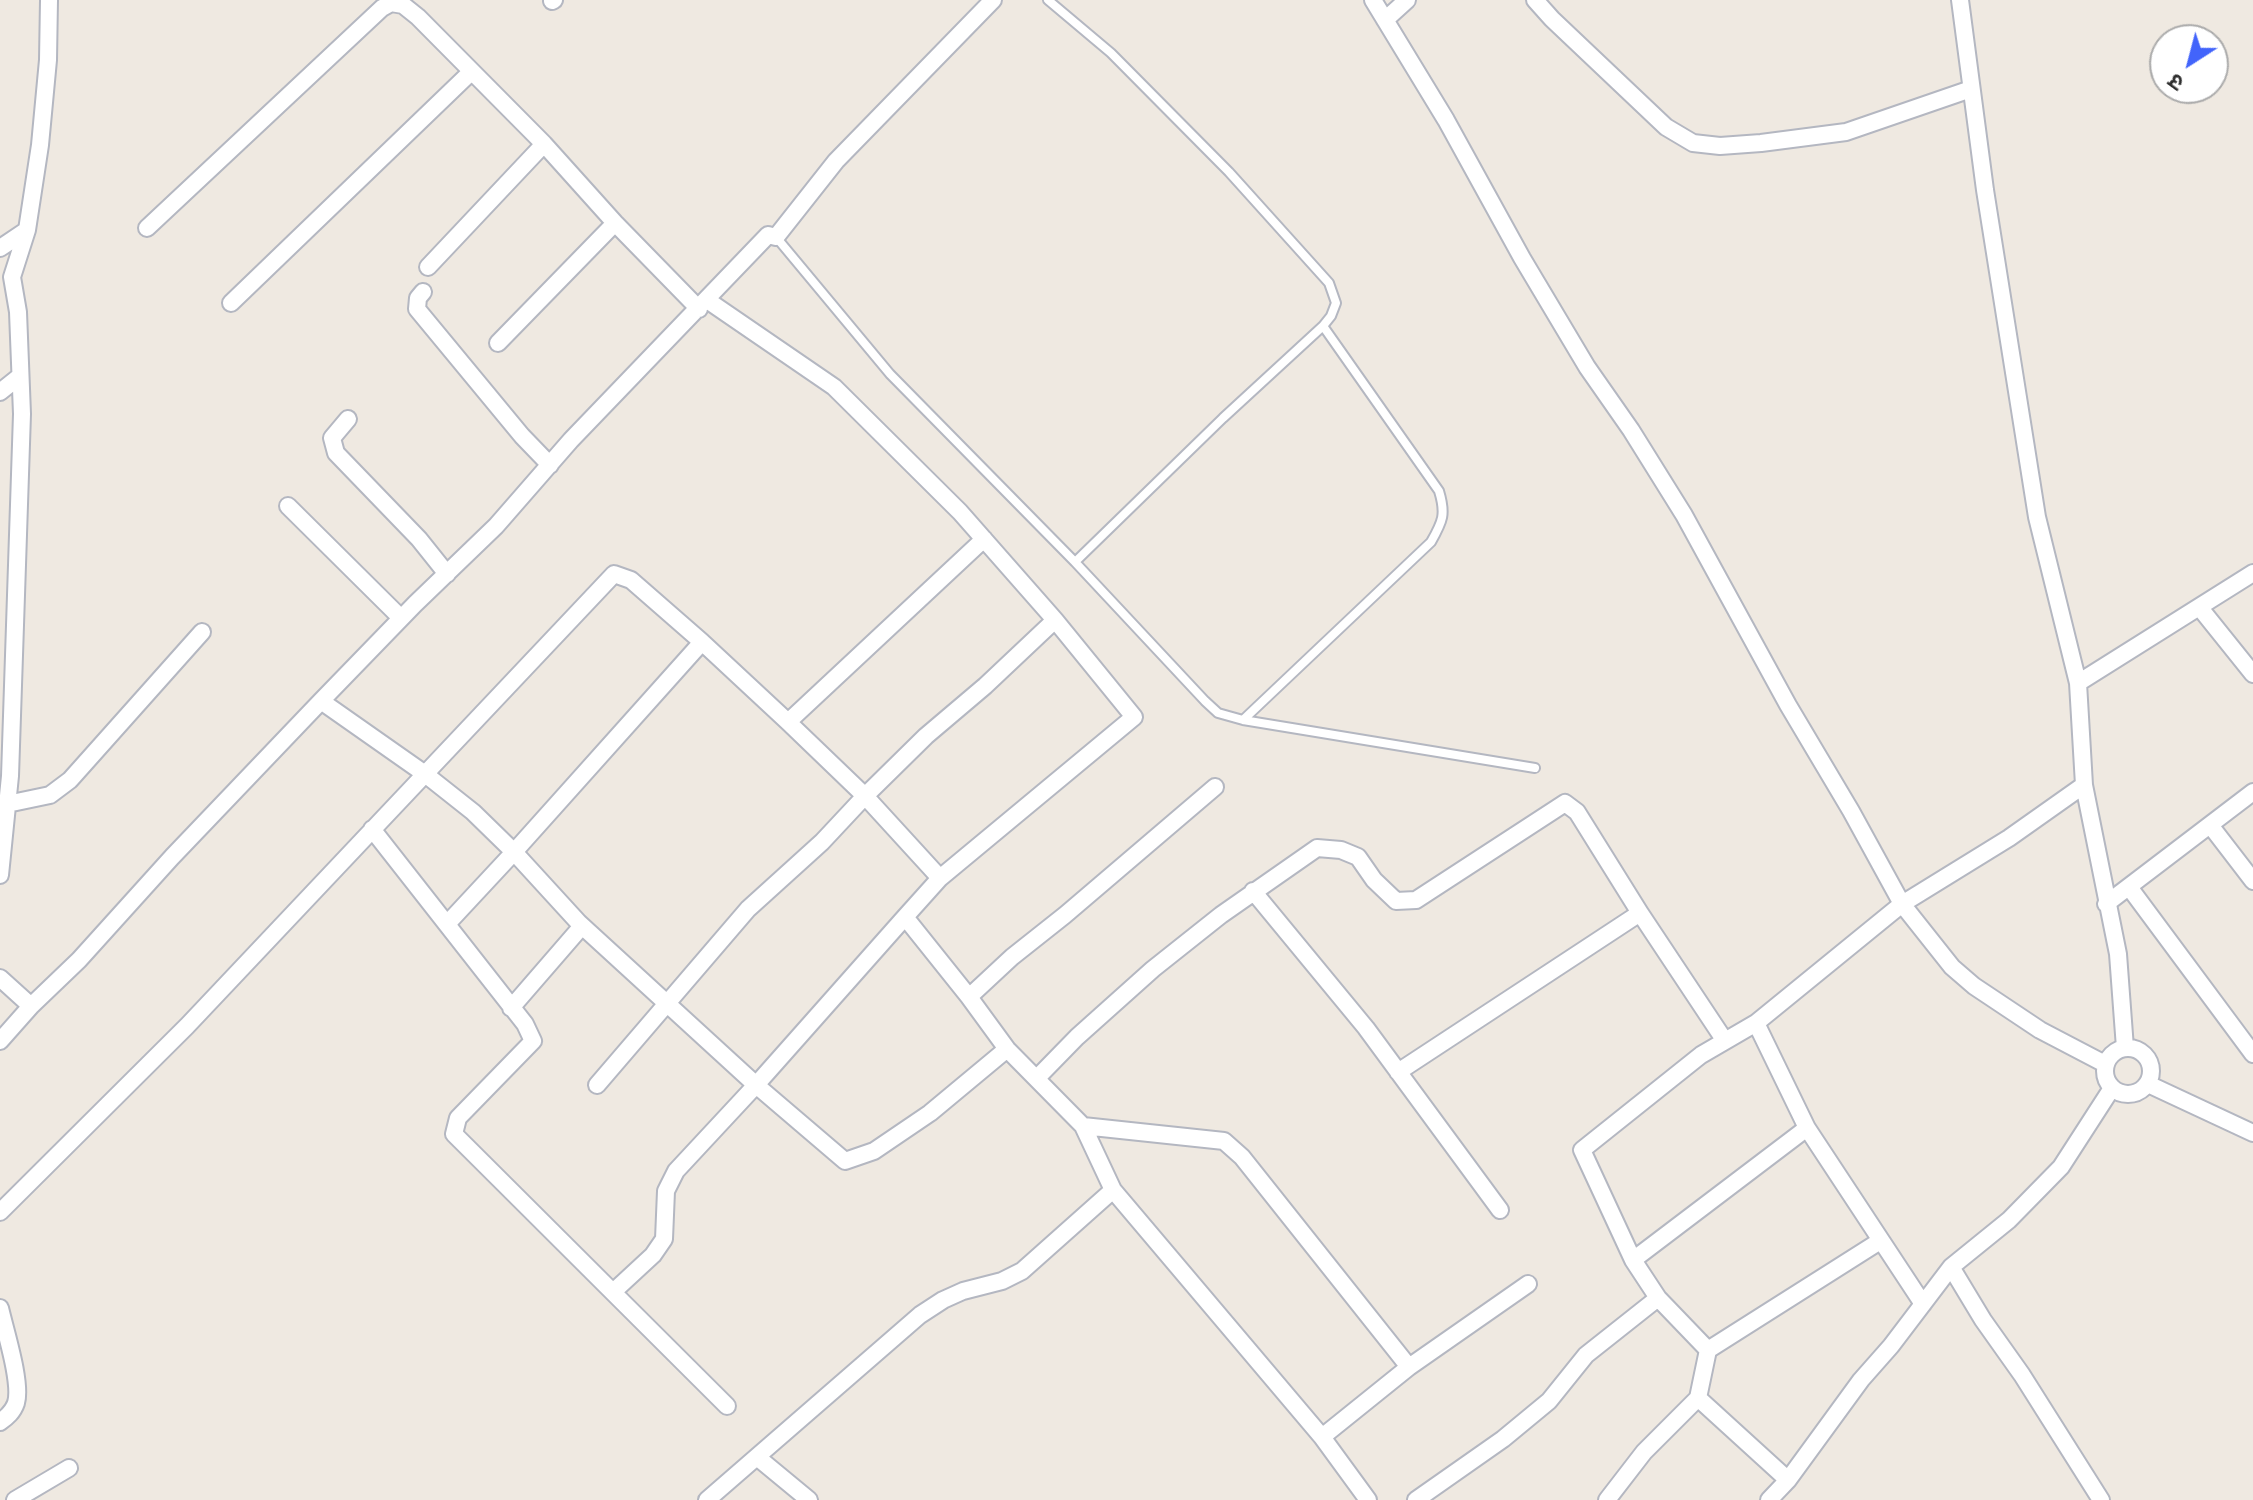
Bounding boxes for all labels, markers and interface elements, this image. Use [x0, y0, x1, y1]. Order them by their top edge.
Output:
north arrow [2149, 24, 2229, 104]
text: उ [2164, 69, 2188, 94]

